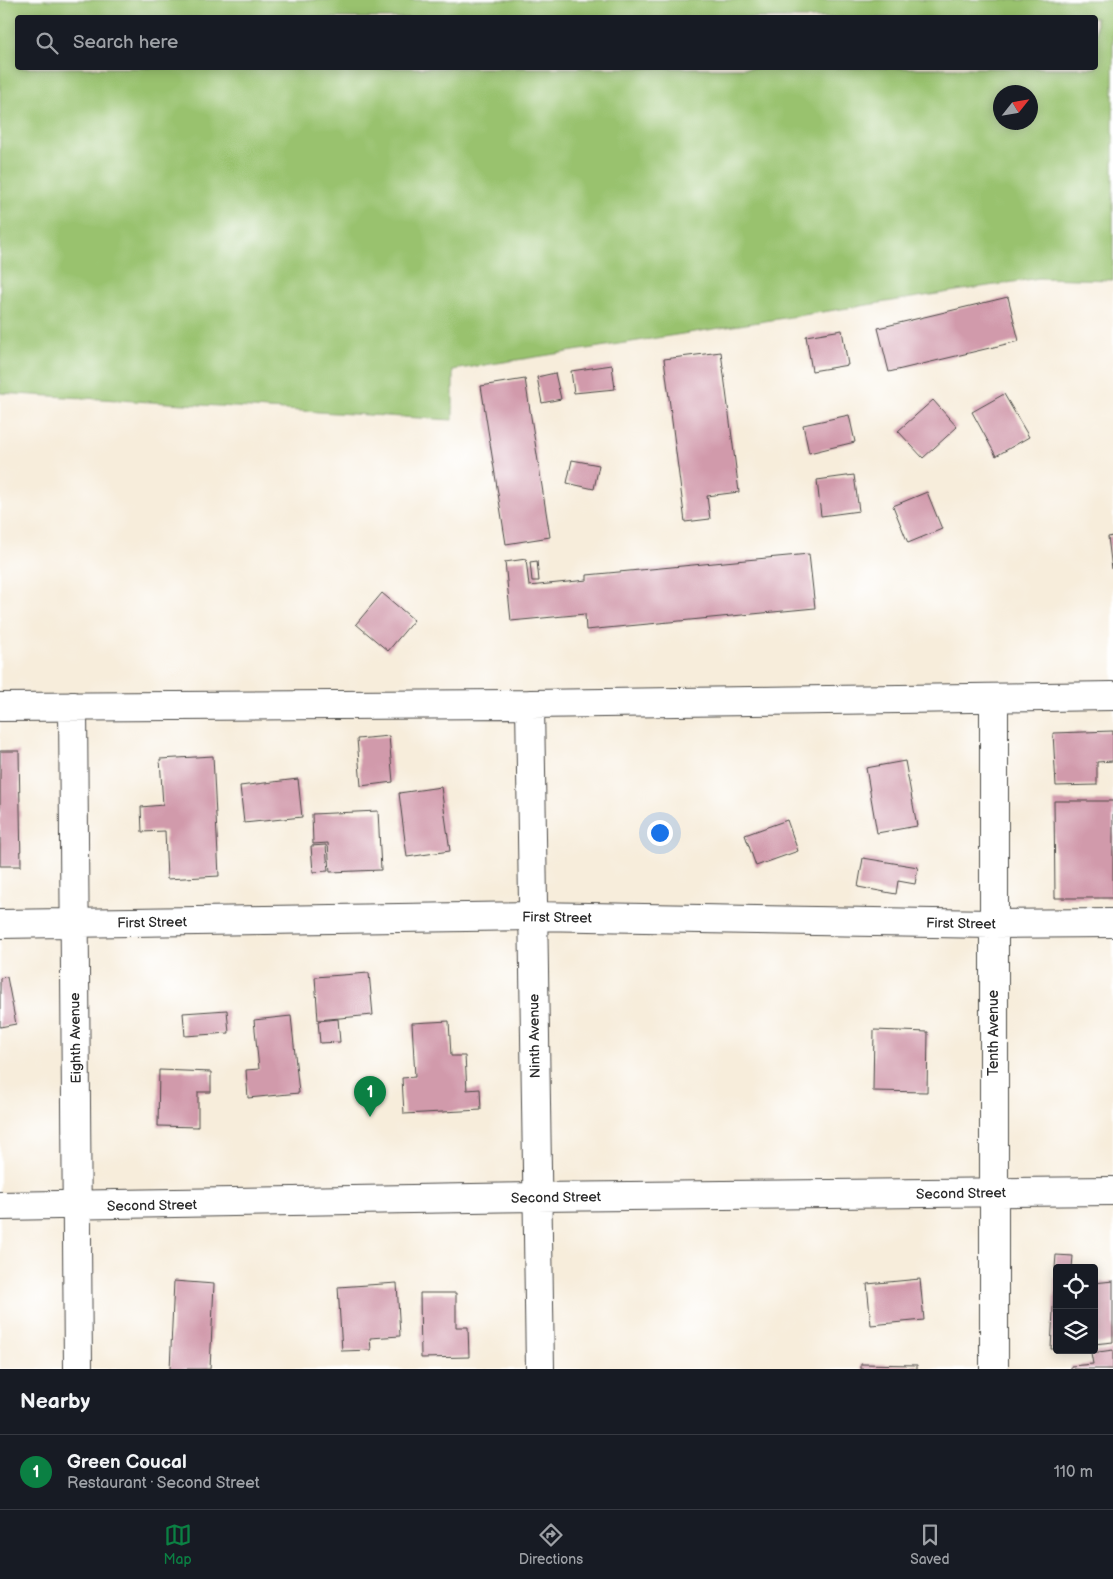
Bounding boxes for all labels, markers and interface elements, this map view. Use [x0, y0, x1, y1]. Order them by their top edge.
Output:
search box [15, 15, 1098, 70]
icon: search [33, 29, 61, 57]
text: Search here [73, 31, 178, 54]
north arrow [993, 85, 1038, 130]
your location [647, 820, 673, 846]
street label: First Street [522, 908, 593, 927]
street label: First Street [117, 913, 188, 932]
street label: First Street [926, 914, 997, 933]
street label: Tenth Avenue [985, 990, 1002, 1076]
street label: Eighth Avenue [66, 992, 85, 1084]
street label: Ninth Avenue [525, 994, 544, 1078]
pin: 1 [354, 1076, 386, 1117]
street label: Second Street [916, 1184, 1007, 1203]
street label: Second Street [511, 1188, 602, 1207]
street label: Second Street [107, 1196, 198, 1215]
map controls [1053, 1264, 1098, 1354]
button: locate [1053, 1264, 1098, 1309]
button: layers [1053, 1309, 1098, 1354]
text: Nearby [20, 1389, 90, 1414]
text: Green Coucal [67, 1451, 187, 1474]
text: 1 [33, 1463, 39, 1482]
text: 110 m [1054, 1463, 1093, 1482]
text: Restaurant · Second Street [67, 1474, 260, 1493]
tab: Map [164, 1521, 192, 1568]
tab: Directions [519, 1521, 583, 1568]
tab: Saved [910, 1521, 949, 1568]

